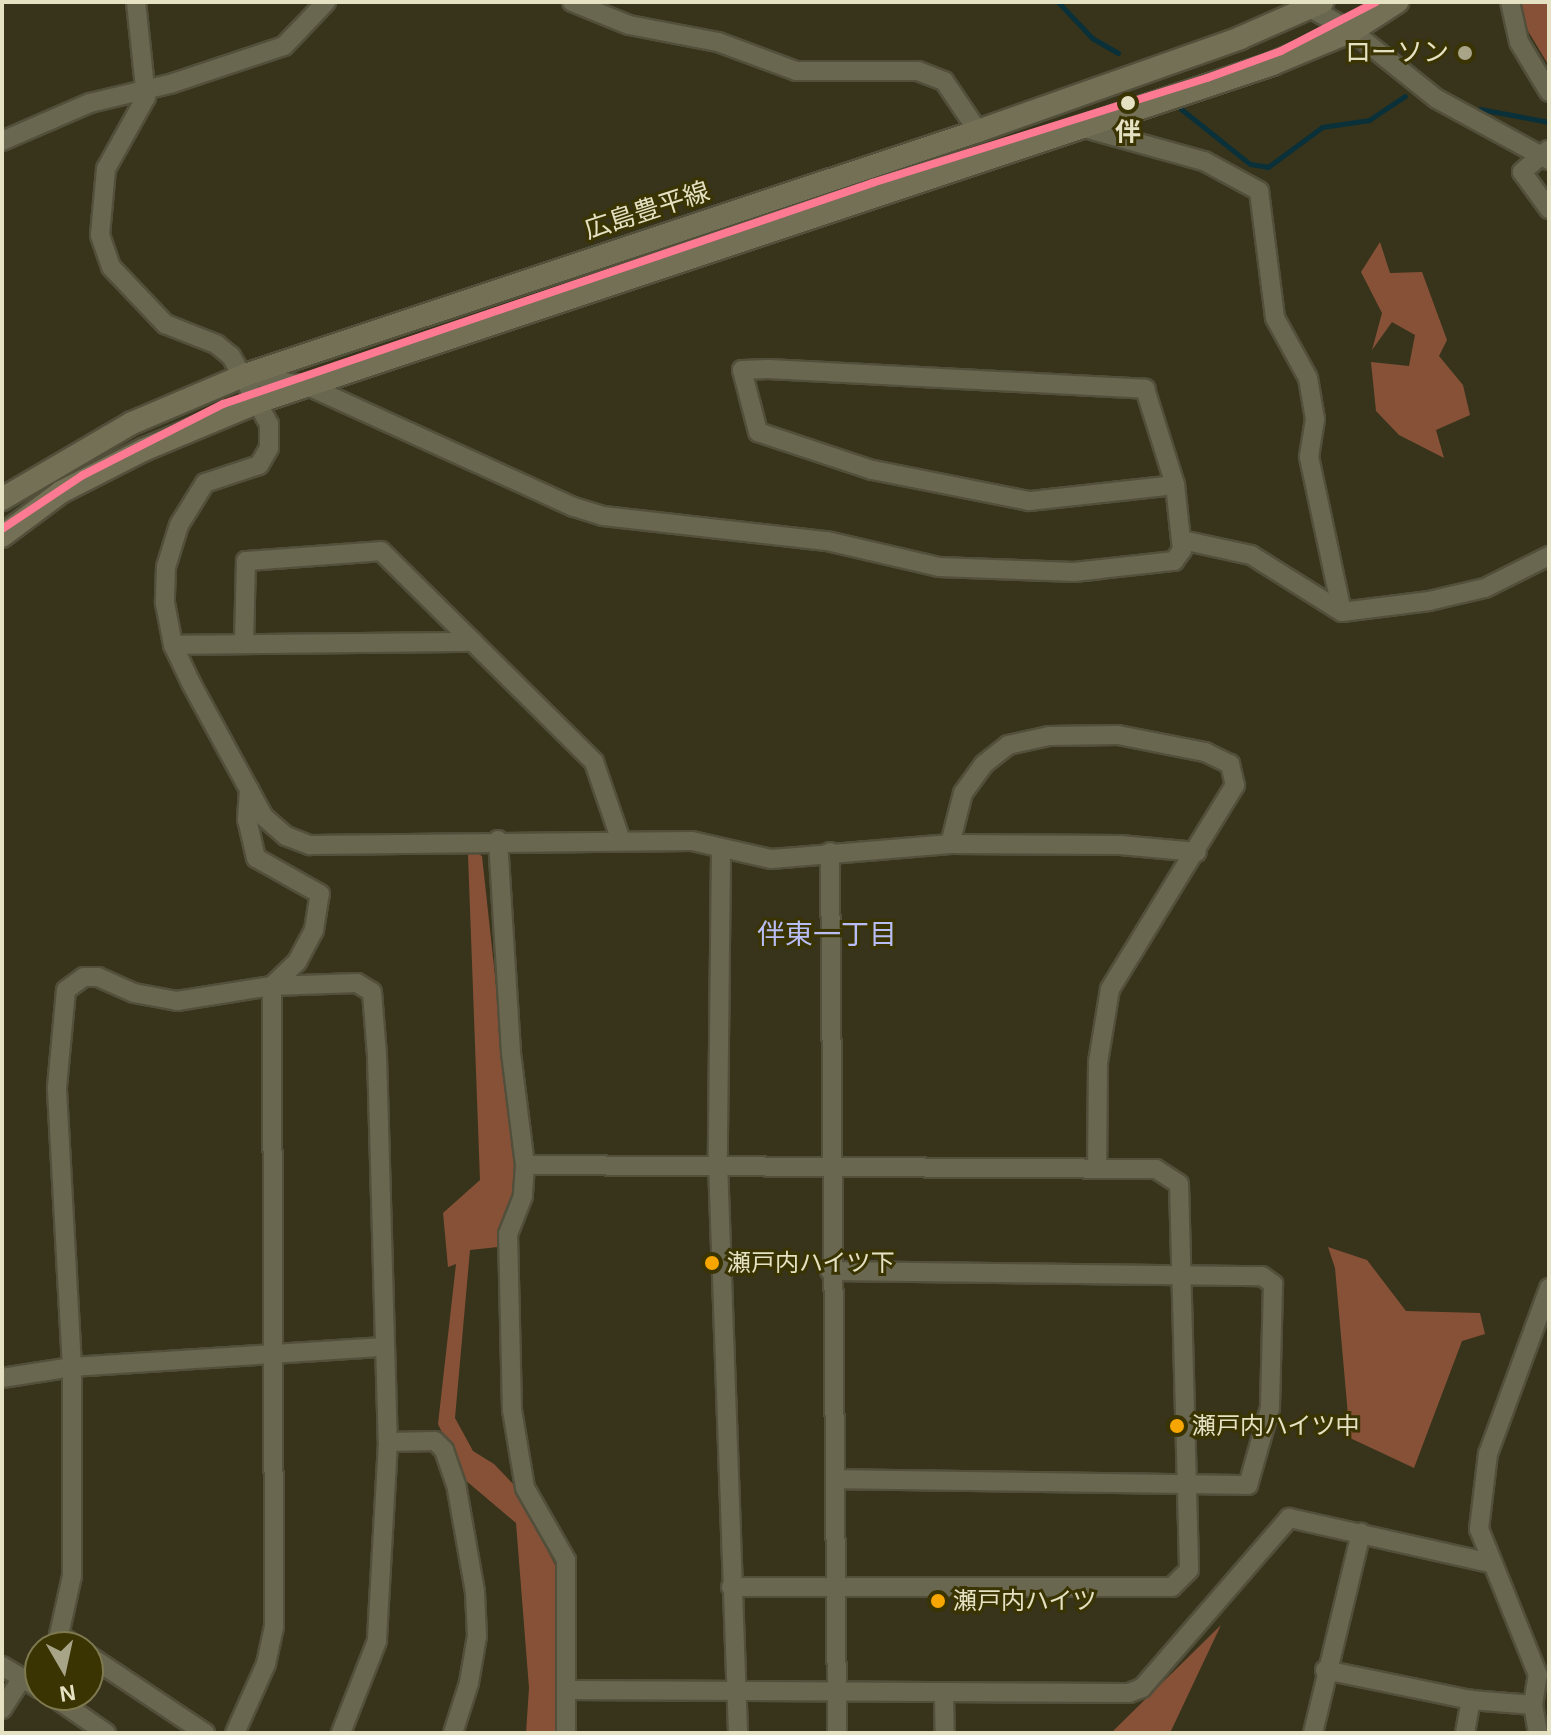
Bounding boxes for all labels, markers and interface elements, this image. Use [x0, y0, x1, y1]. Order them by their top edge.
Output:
place label: ローソン [1345, 37, 1449, 69]
marker: ローソン [1456, 44, 1474, 62]
marker: 伴 [1117, 92, 1139, 114]
place label: 伴 [1115, 117, 1141, 149]
street label: 広島豊平線 [580, 176, 714, 246]
district label: 伴東一丁目 [757, 918, 897, 952]
place label: 瀬戸内ハイツ下 [727, 1249, 895, 1277]
marker: 瀬戸内ハイツ下 [704, 1255, 720, 1271]
place label: 瀬戸内ハイツ中 [1192, 1412, 1360, 1440]
marker: 瀬戸内ハイツ中 [1169, 1418, 1185, 1434]
place label: 瀬戸内ハイツ [953, 1587, 1097, 1615]
marker: 瀬戸内ハイツ [930, 1593, 946, 1609]
north arrow [24, 1631, 104, 1711]
text: N [58, 1680, 77, 1707]

